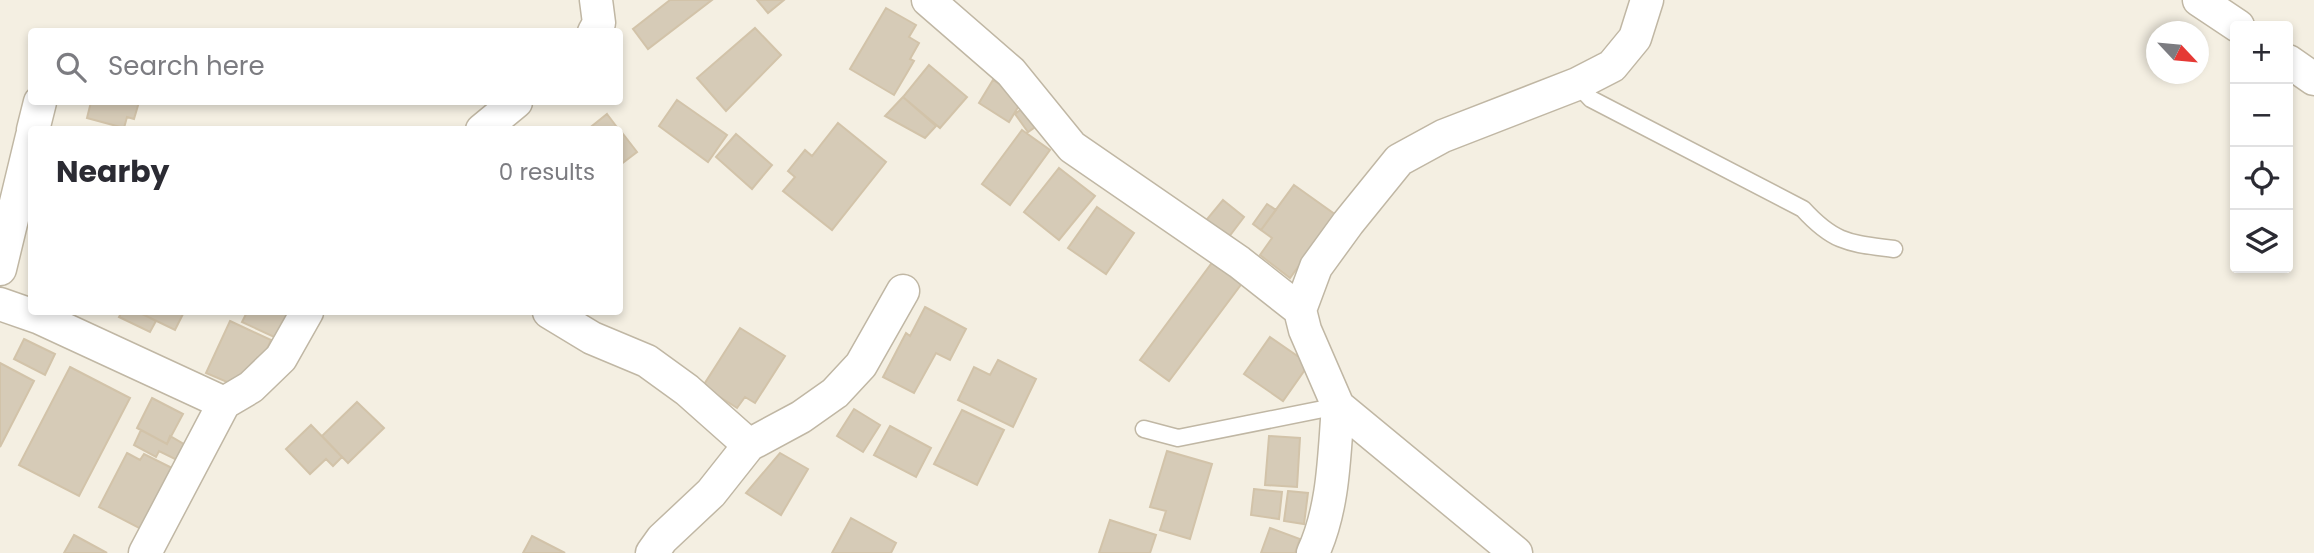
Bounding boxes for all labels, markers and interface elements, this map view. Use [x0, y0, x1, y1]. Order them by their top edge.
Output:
north arrow [2146, 21, 2209, 84]
map controls [2230, 21, 2293, 273]
button: + [2230, 21, 2293, 84]
search box [28, 28, 623, 105]
icon: search [52, 48, 90, 86]
text: Search here [108, 48, 265, 84]
button: − [2230, 84, 2293, 147]
button: locate [2230, 147, 2293, 210]
text: Nearby [56, 150, 170, 193]
text: 0 results [499, 156, 595, 188]
button: layers [2230, 210, 2293, 273]

